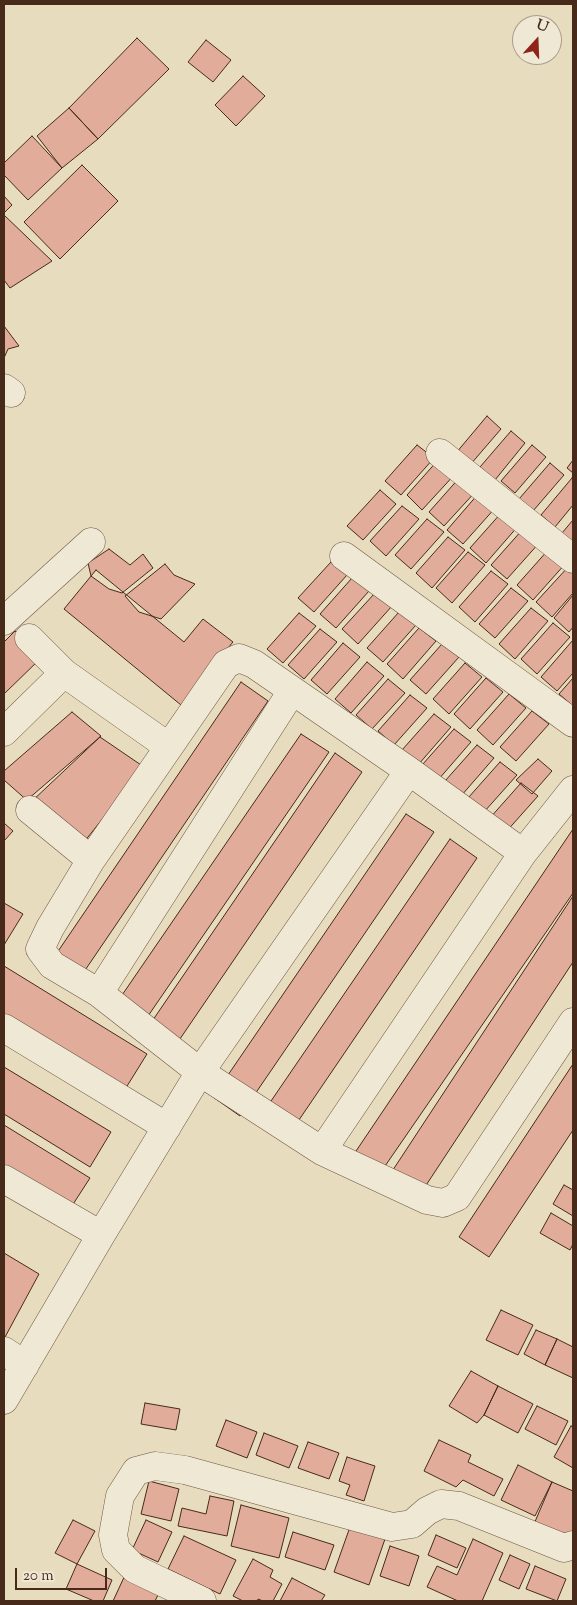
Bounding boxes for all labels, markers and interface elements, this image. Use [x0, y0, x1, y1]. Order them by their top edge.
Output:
north arrow [512, 15, 562, 65]
text: U [533, 15, 551, 38]
scale bar [18, 1558, 110, 1590]
text: 20 m [23, 1566, 54, 1587]

